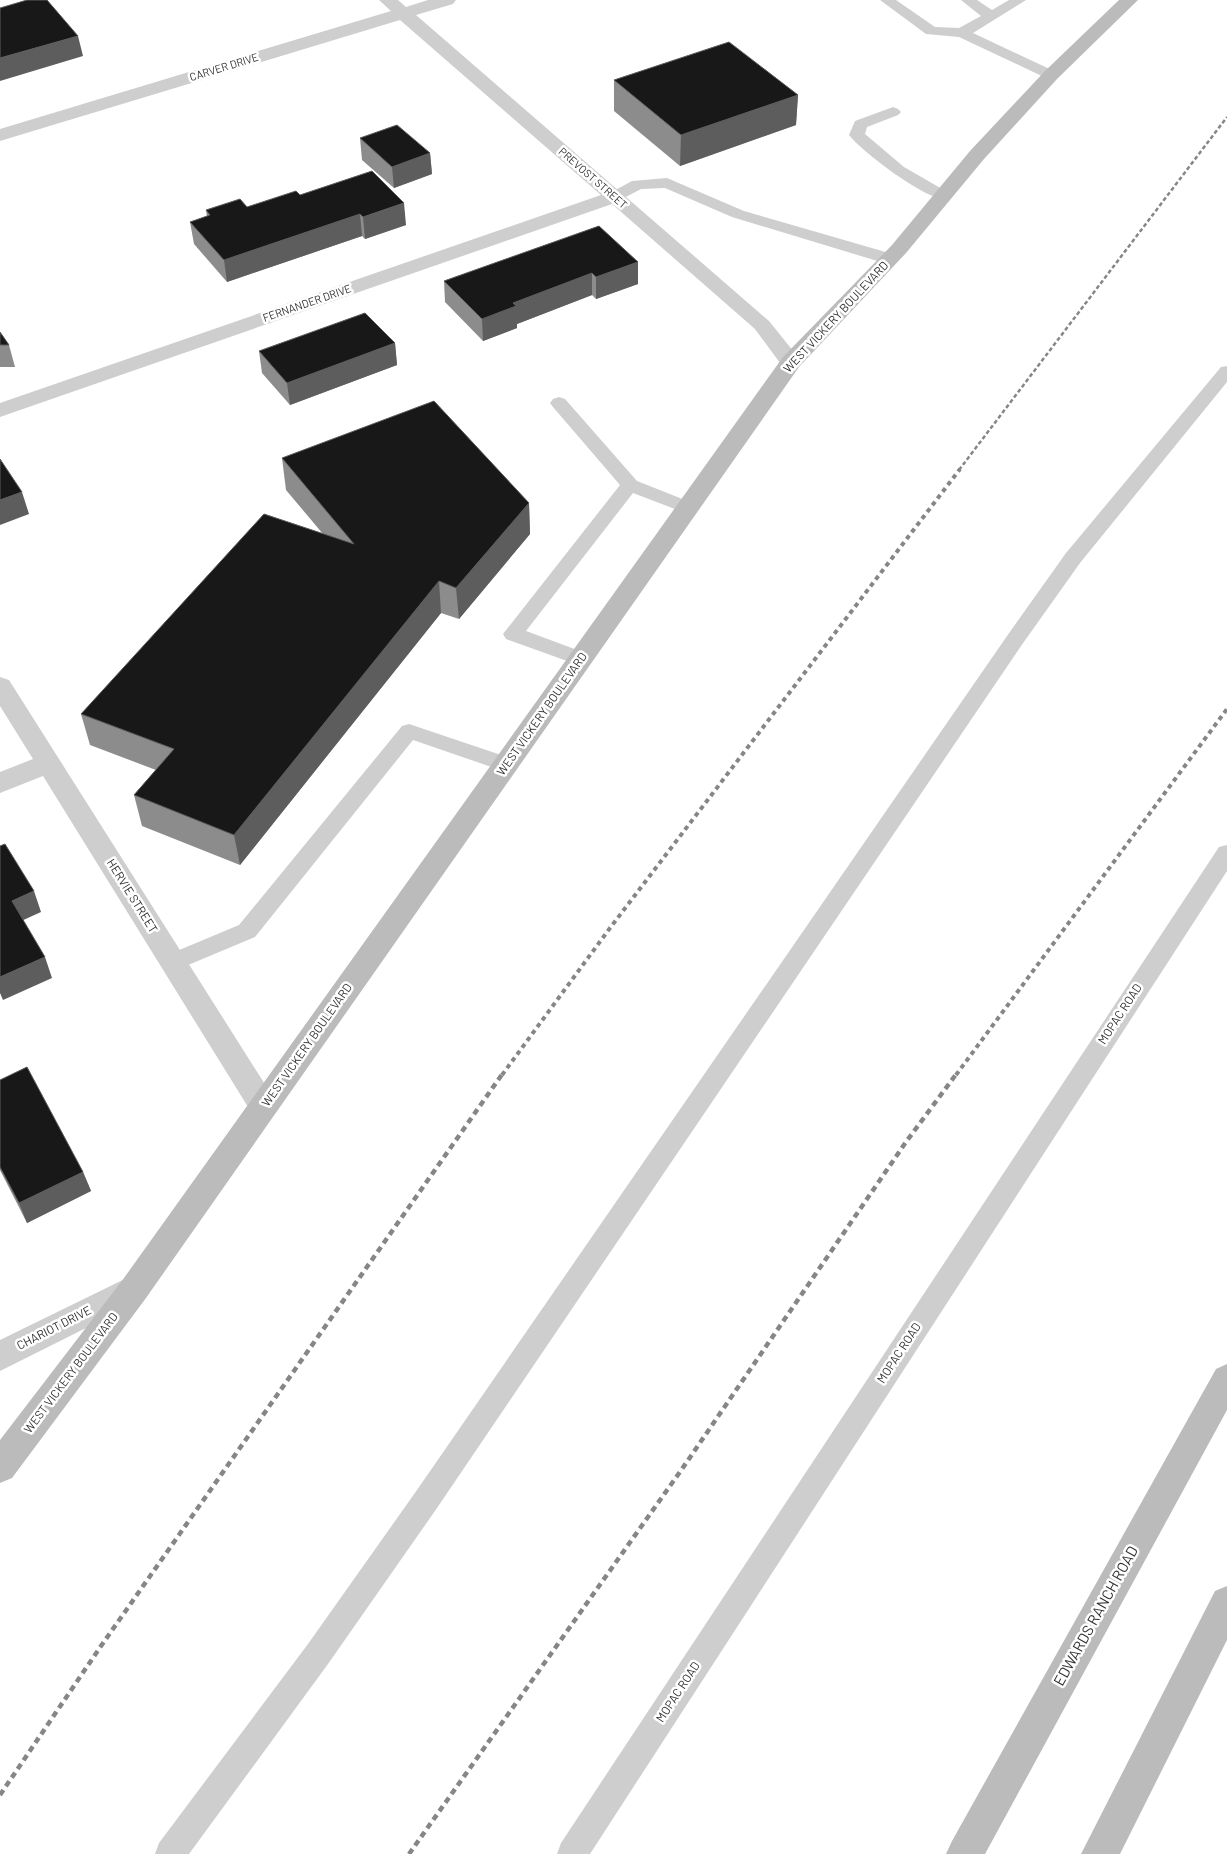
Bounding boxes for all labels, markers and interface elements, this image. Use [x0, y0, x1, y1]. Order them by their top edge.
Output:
street label: CARVER DRIVE [188, 50, 260, 83]
street label: PREVOST STREET [556, 144, 630, 211]
street label: WEST VICKERY BOULEVARD [780, 258, 891, 375]
street label: FERNANDER DRIVE [261, 281, 353, 324]
street label: WEST VICKERY BOULEVARD [493, 649, 589, 778]
street label: HERVIE STREET [105, 856, 161, 935]
street label: WEST VICKERY BOULEVARD [258, 980, 354, 1109]
street label: MOPAC ROAD [1094, 981, 1144, 1046]
street label: CHARIOT DRIVE [14, 1302, 93, 1352]
street label: WEST VICKERY BOULEVARD [20, 1309, 120, 1435]
street label: MOPAC ROAD [873, 1320, 923, 1385]
street label: EDWARDS RANCH ROAD [1049, 1543, 1141, 1688]
street label: MOPAC ROAD [652, 1659, 702, 1724]

